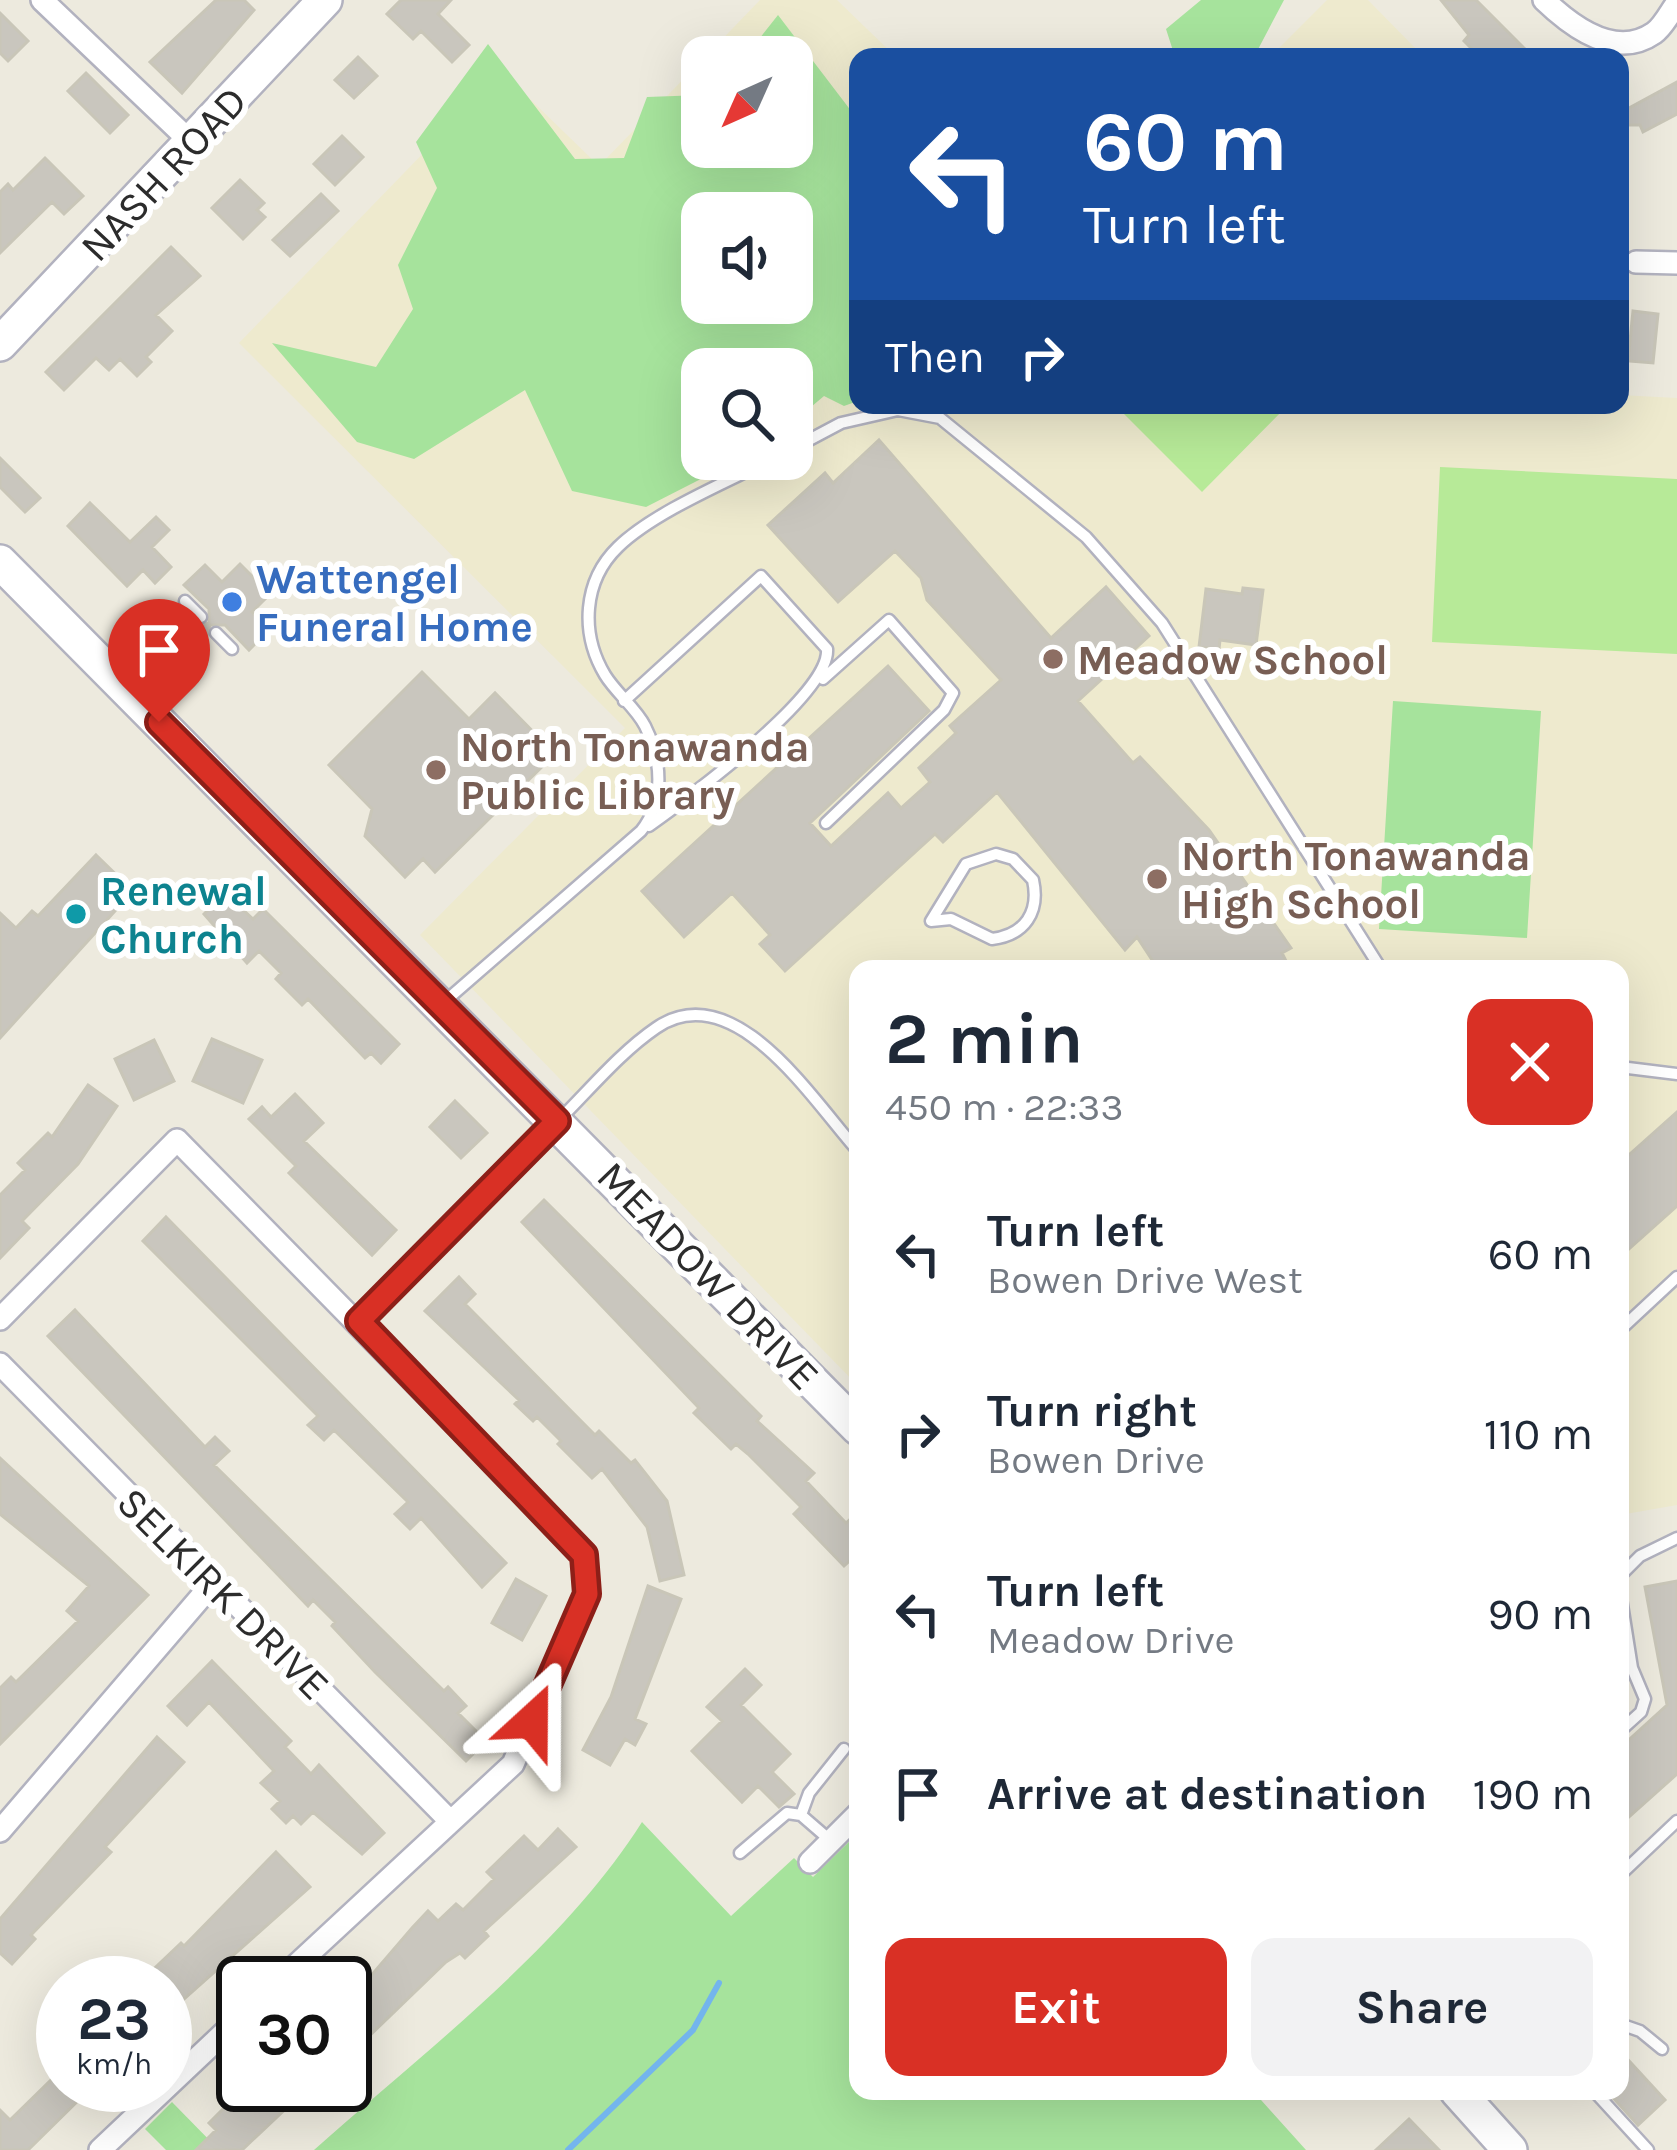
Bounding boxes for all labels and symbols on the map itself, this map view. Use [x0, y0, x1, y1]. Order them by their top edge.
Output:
north arrow [681, 36, 813, 168]
street label: NASH ROAD [70, 76, 257, 272]
place label: Wattengel Funeral Home [256, 554, 533, 652]
marker: Wattengel Funeral Home [219, 589, 245, 615]
pin [108, 599, 210, 722]
place label: Meadow School [1077, 635, 1388, 685]
marker: Meadow School [1040, 646, 1066, 672]
place label: North Tonawanda Public Library [460, 722, 810, 820]
marker: North Tonawanda Public Library [423, 757, 449, 783]
place label: North Tonawanda High School [1181, 831, 1531, 929]
place label: Renewal Church [100, 866, 267, 964]
marker: North Tonawanda High School [1144, 866, 1170, 892]
marker: Renewal Church [63, 901, 89, 927]
street label: MEADOW DRIVE [587, 1151, 830, 1400]
street label: SELKIRK DRIVE [107, 1477, 340, 1710]
position arrow [469, 1658, 595, 1784]
speed limit sign: 30 [216, 1956, 372, 2112]

